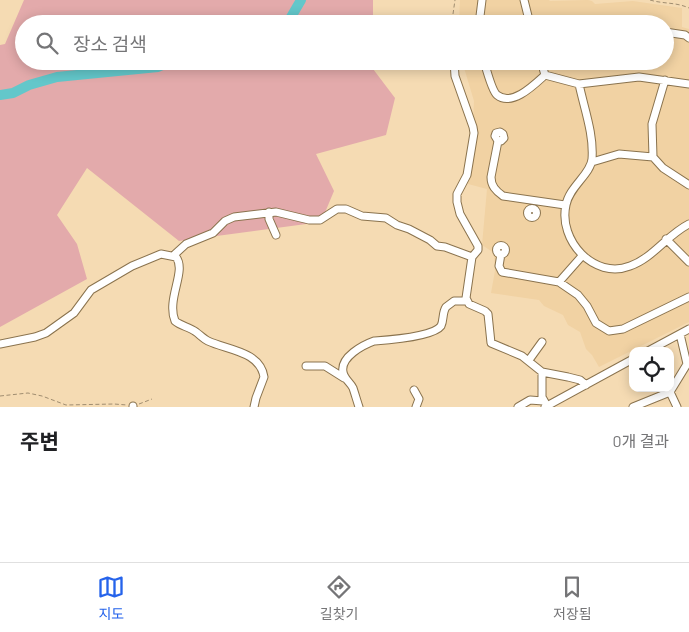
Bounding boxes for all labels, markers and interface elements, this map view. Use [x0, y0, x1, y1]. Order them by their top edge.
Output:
search box [15, 15, 674, 70]
icon: search [33, 29, 61, 57]
text: 장소 검색 [73, 32, 147, 55]
map controls [629, 347, 674, 392]
button: locate [629, 347, 674, 392]
text: 주변 [20, 428, 59, 453]
text: 0개 결과 [613, 431, 669, 450]
tab: 지도 [97, 573, 125, 623]
tab: 길찾기 [320, 573, 358, 623]
tab: 저장됨 [553, 573, 592, 623]

